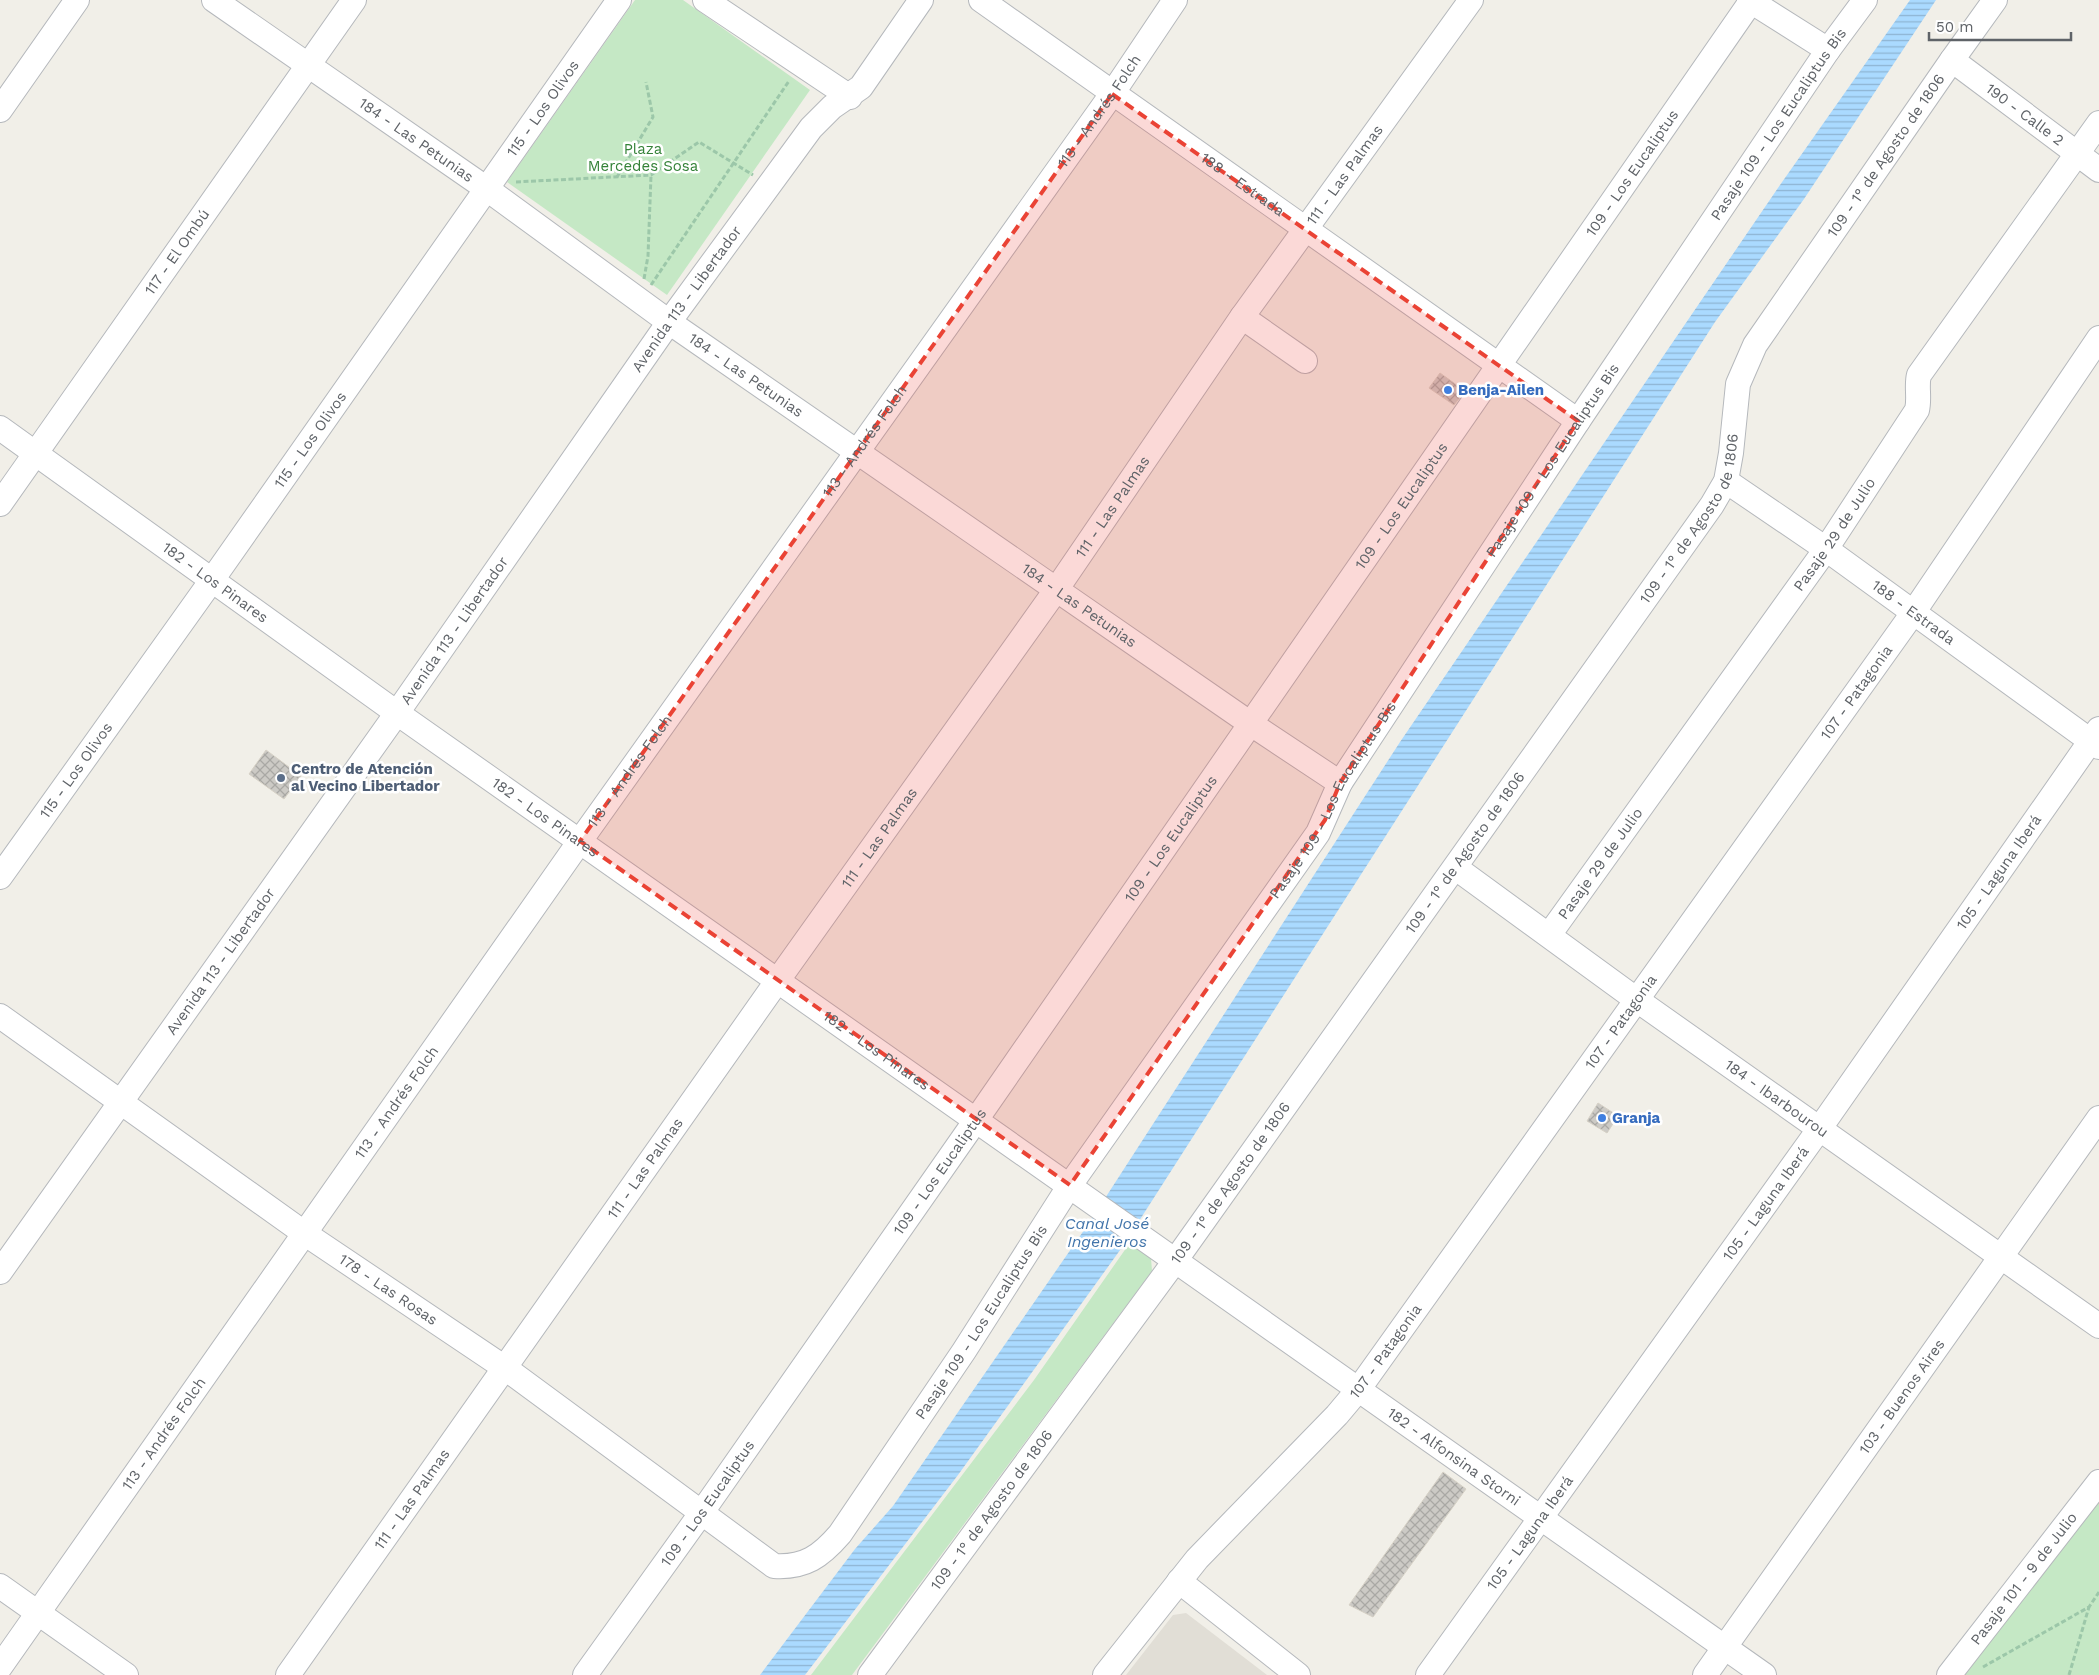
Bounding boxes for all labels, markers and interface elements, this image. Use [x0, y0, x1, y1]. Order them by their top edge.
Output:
scale bar [1929, 10, 2072, 42]
text: 50 m [1936, 18, 1973, 36]
street label: Pasaje 109 - Los Eucaliptus Bis [1707, 24, 1850, 224]
street label: 113 - Andrés Folch [1054, 51, 1145, 171]
street label: 115 - Los Olivos [503, 57, 583, 160]
street label: 109 - 1° de Agosto de 1806 [1823, 70, 1949, 241]
street label: 190 - Calle 2 [1982, 79, 2067, 150]
street label: 184 - Las Petunias [355, 94, 477, 186]
street label: 109 - Los Eucaliptus [1582, 106, 1682, 240]
street label: 111 - Las Palmas [1303, 121, 1387, 228]
park label: Plaza Mercedes Sosa [588, 140, 699, 175]
street label: 188 - Estrada [1197, 149, 1288, 220]
street label: 117 - El Ombú [141, 206, 213, 298]
street label: Avenida 113 - Libertador [628, 222, 745, 376]
street label: 184 - Las Petunias [685, 329, 807, 421]
street label: Pasaje 109 - Los Eucaliptus Bis [1482, 360, 1623, 561]
place label: Benja-Ailen [1458, 381, 1544, 399]
street label: 113 - Andrés Folch [819, 382, 911, 501]
marker: Benja-Ailen [1442, 384, 1454, 396]
street label: 115 - Los Olivos [270, 388, 350, 492]
street label: 109 - 1° de Agosto de 1806 [1636, 433, 1742, 607]
street label: 109 - Los Eucaliptus [1351, 439, 1452, 573]
street label: 111 - Las Palmas [1072, 452, 1154, 561]
street label: Pasaje 29 de Julio [1790, 474, 1879, 595]
street label: 182 - Los Pinares [159, 538, 272, 627]
street label: Avenida 113 - Libertador [397, 553, 512, 708]
street label: 184 - Las Petunias [1018, 559, 1140, 651]
street label: 188 - Estrada [1868, 576, 1959, 649]
street label: 107 - Patagonia [1817, 641, 1896, 743]
street label: Pasaje 109 - Los Eucaliptus Bis [1266, 698, 1400, 902]
street label: 113 - Andrés Folch [584, 712, 676, 831]
street label: 115 - Los Olivos [36, 719, 117, 822]
place label: Centro de Atención al Vecino Libertador [291, 760, 440, 795]
street label: 109 - 1° de Agosto de 1806 [1401, 768, 1529, 937]
marker: Centro de Atención al Vecino Libertador [275, 772, 287, 784]
street label: 109 - Los Eucaliptus [1121, 772, 1221, 906]
street label: 182 - Los Pinares [489, 774, 602, 861]
street label: 111 - Las Palmas [838, 784, 921, 891]
street label: Pasaje 29 de Julio [1554, 804, 1646, 923]
street label: 105 - Laguna Iberá [1952, 811, 2045, 933]
street label: Avenida 113 - Libertador [162, 884, 279, 1038]
street label: 107 - Patagonia [1581, 971, 1661, 1073]
street label: 182 - Los Pinares [820, 1007, 933, 1094]
street label: 113 - Andrés Folch [351, 1042, 442, 1162]
street label: 184 - Ibarbourou [1721, 1056, 1832, 1141]
street label: 109 - 1° de Agosto de 1806 [1167, 1099, 1294, 1267]
street label: 109 - Los Eucaliptus [890, 1105, 990, 1238]
place label: Granja [1612, 1109, 1661, 1127]
marker: Granja [1596, 1112, 1608, 1124]
street label: 111 - Las Palmas [604, 1114, 687, 1222]
street label: 105 - Laguna Iberá [1719, 1143, 1813, 1264]
water label: Canal José Ingenieros [1065, 1214, 1149, 1251]
street label: Pasaje 109 - Los Eucaliptus Bis [911, 1222, 1051, 1423]
street label: 178 - Las Rosas [336, 1250, 441, 1329]
street label: 107 - Patagonia [1346, 1300, 1426, 1402]
street label: 103 - Buenos Aires [1855, 1336, 1949, 1457]
street label: 113 - Andrés Folch [118, 1374, 210, 1494]
street label: 182 - Alfonsina Storni [1384, 1404, 1524, 1510]
street label: 109 - 1° de Agosto de 1806 [927, 1426, 1056, 1593]
street label: 109 - Los Eucaliptus [657, 1437, 758, 1570]
street label: 111 - Las Palmas [370, 1445, 454, 1553]
street label: 105 - Laguna Iberá [1483, 1472, 1577, 1593]
street label: Pasaje 101 - 9 de Julio [1967, 1509, 2081, 1649]

